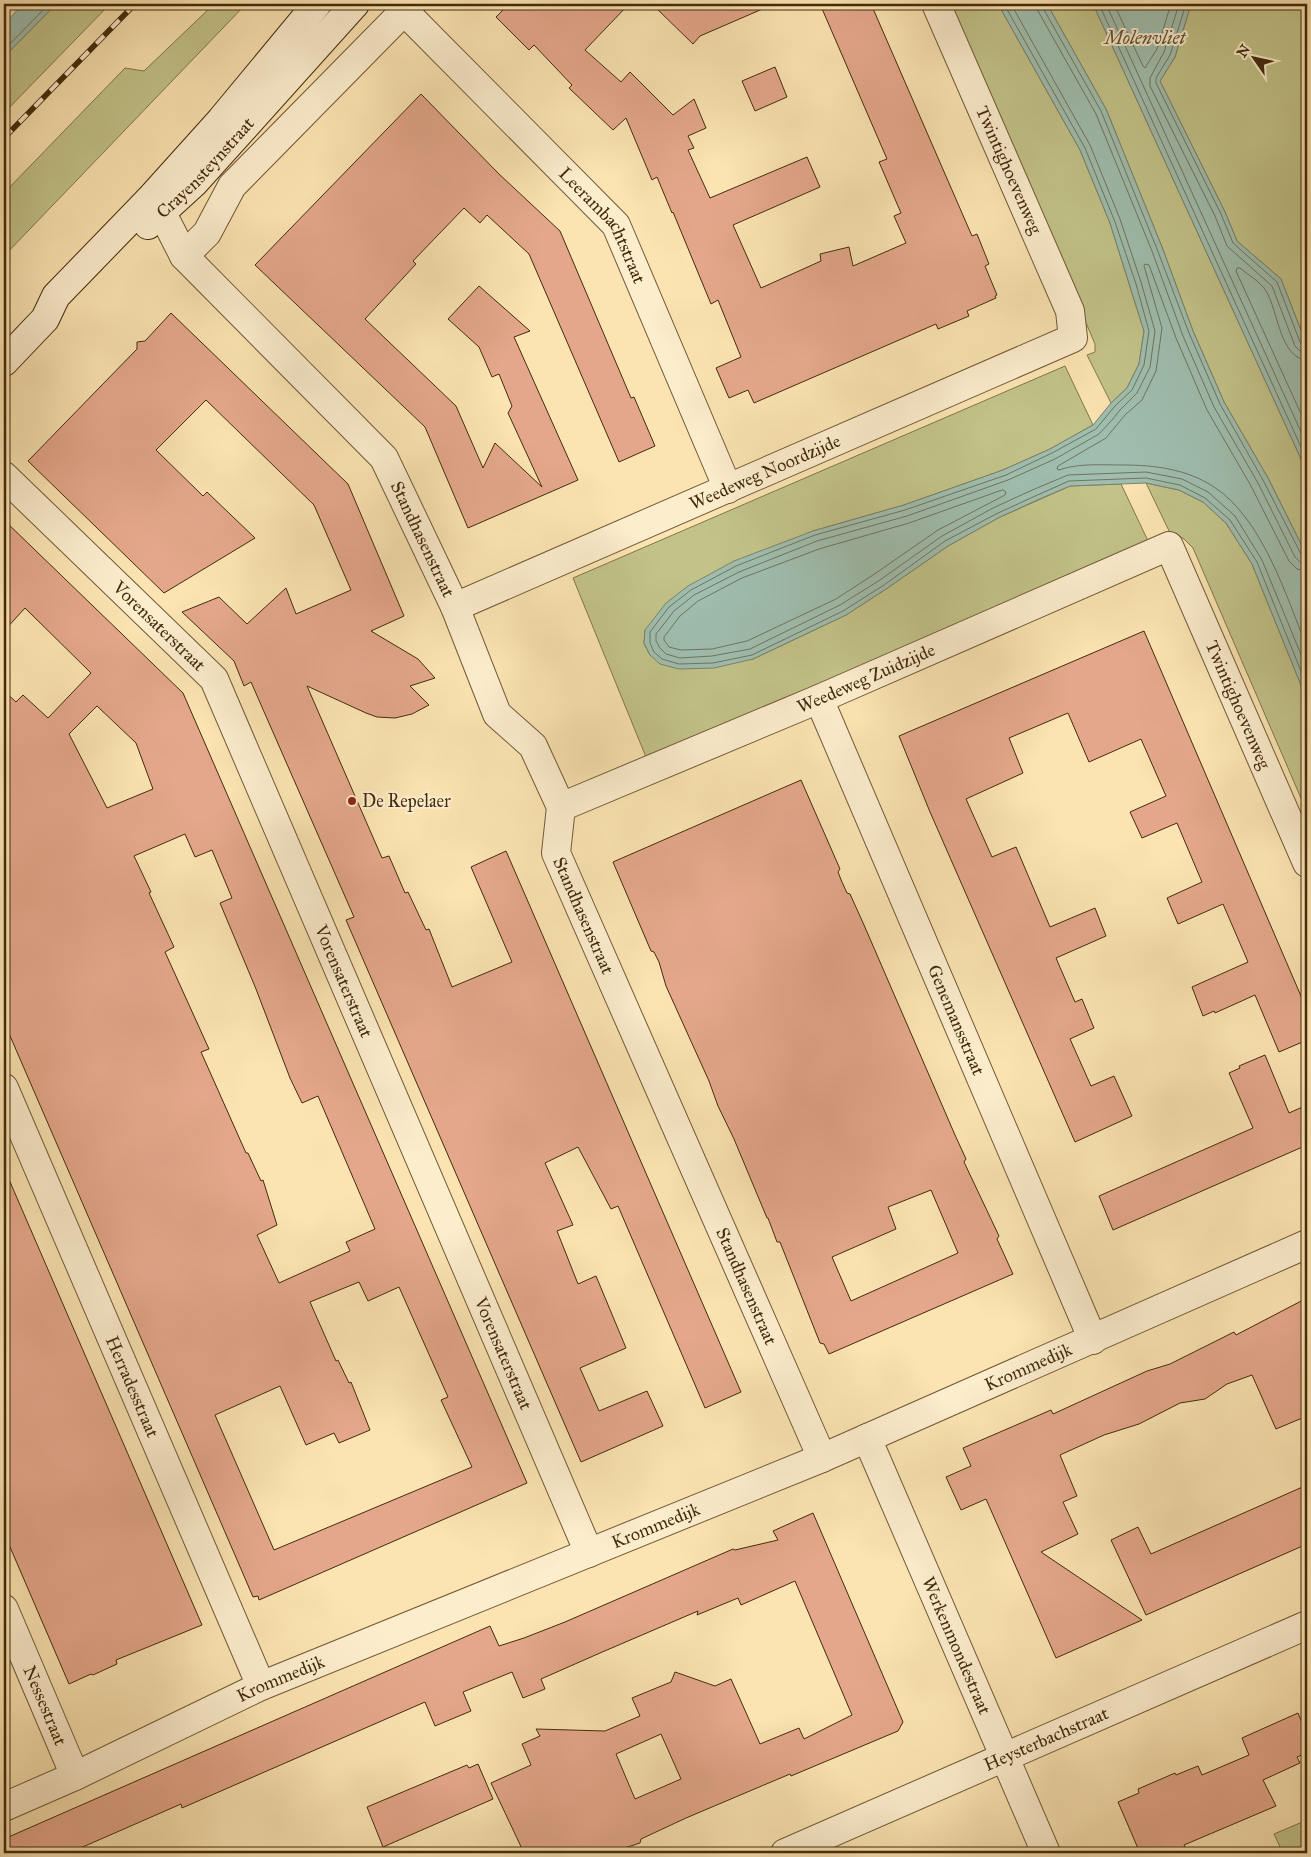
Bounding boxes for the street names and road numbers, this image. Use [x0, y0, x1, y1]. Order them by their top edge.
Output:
street label: Twintighoevenweg [970, 103, 1047, 238]
street label: Crayensteynstraat [152, 112, 259, 223]
street label: Leerambachtstraat [554, 163, 651, 287]
street label: Weedeweg Noordzijde [686, 430, 844, 515]
street label: Standhasenstraat [386, 478, 460, 601]
street label: Vorensaterstraat [108, 576, 211, 676]
street label: Twintighoevenweg [1201, 637, 1276, 773]
street label: Weedeweg Zuidzijde [794, 639, 938, 718]
street label: Standhasenstraat [548, 854, 619, 978]
street label: Vorensaterstraat [309, 921, 378, 1042]
street label: Genemansstraat [923, 961, 990, 1079]
street label: Standhasenstraat [711, 1224, 782, 1349]
street label: Vorensaterstraat [469, 1293, 537, 1414]
street label: Herradesstraat [101, 1332, 164, 1441]
street label: Krommedijk [981, 1338, 1076, 1396]
street label: Krommedijk [608, 1498, 703, 1553]
street label: Werkenmondestraat [917, 1573, 996, 1718]
street label: Krommedijk [233, 1650, 328, 1707]
street label: Nessestraat [18, 1662, 72, 1749]
street label: Heysterbachstraat [981, 1702, 1112, 1776]

